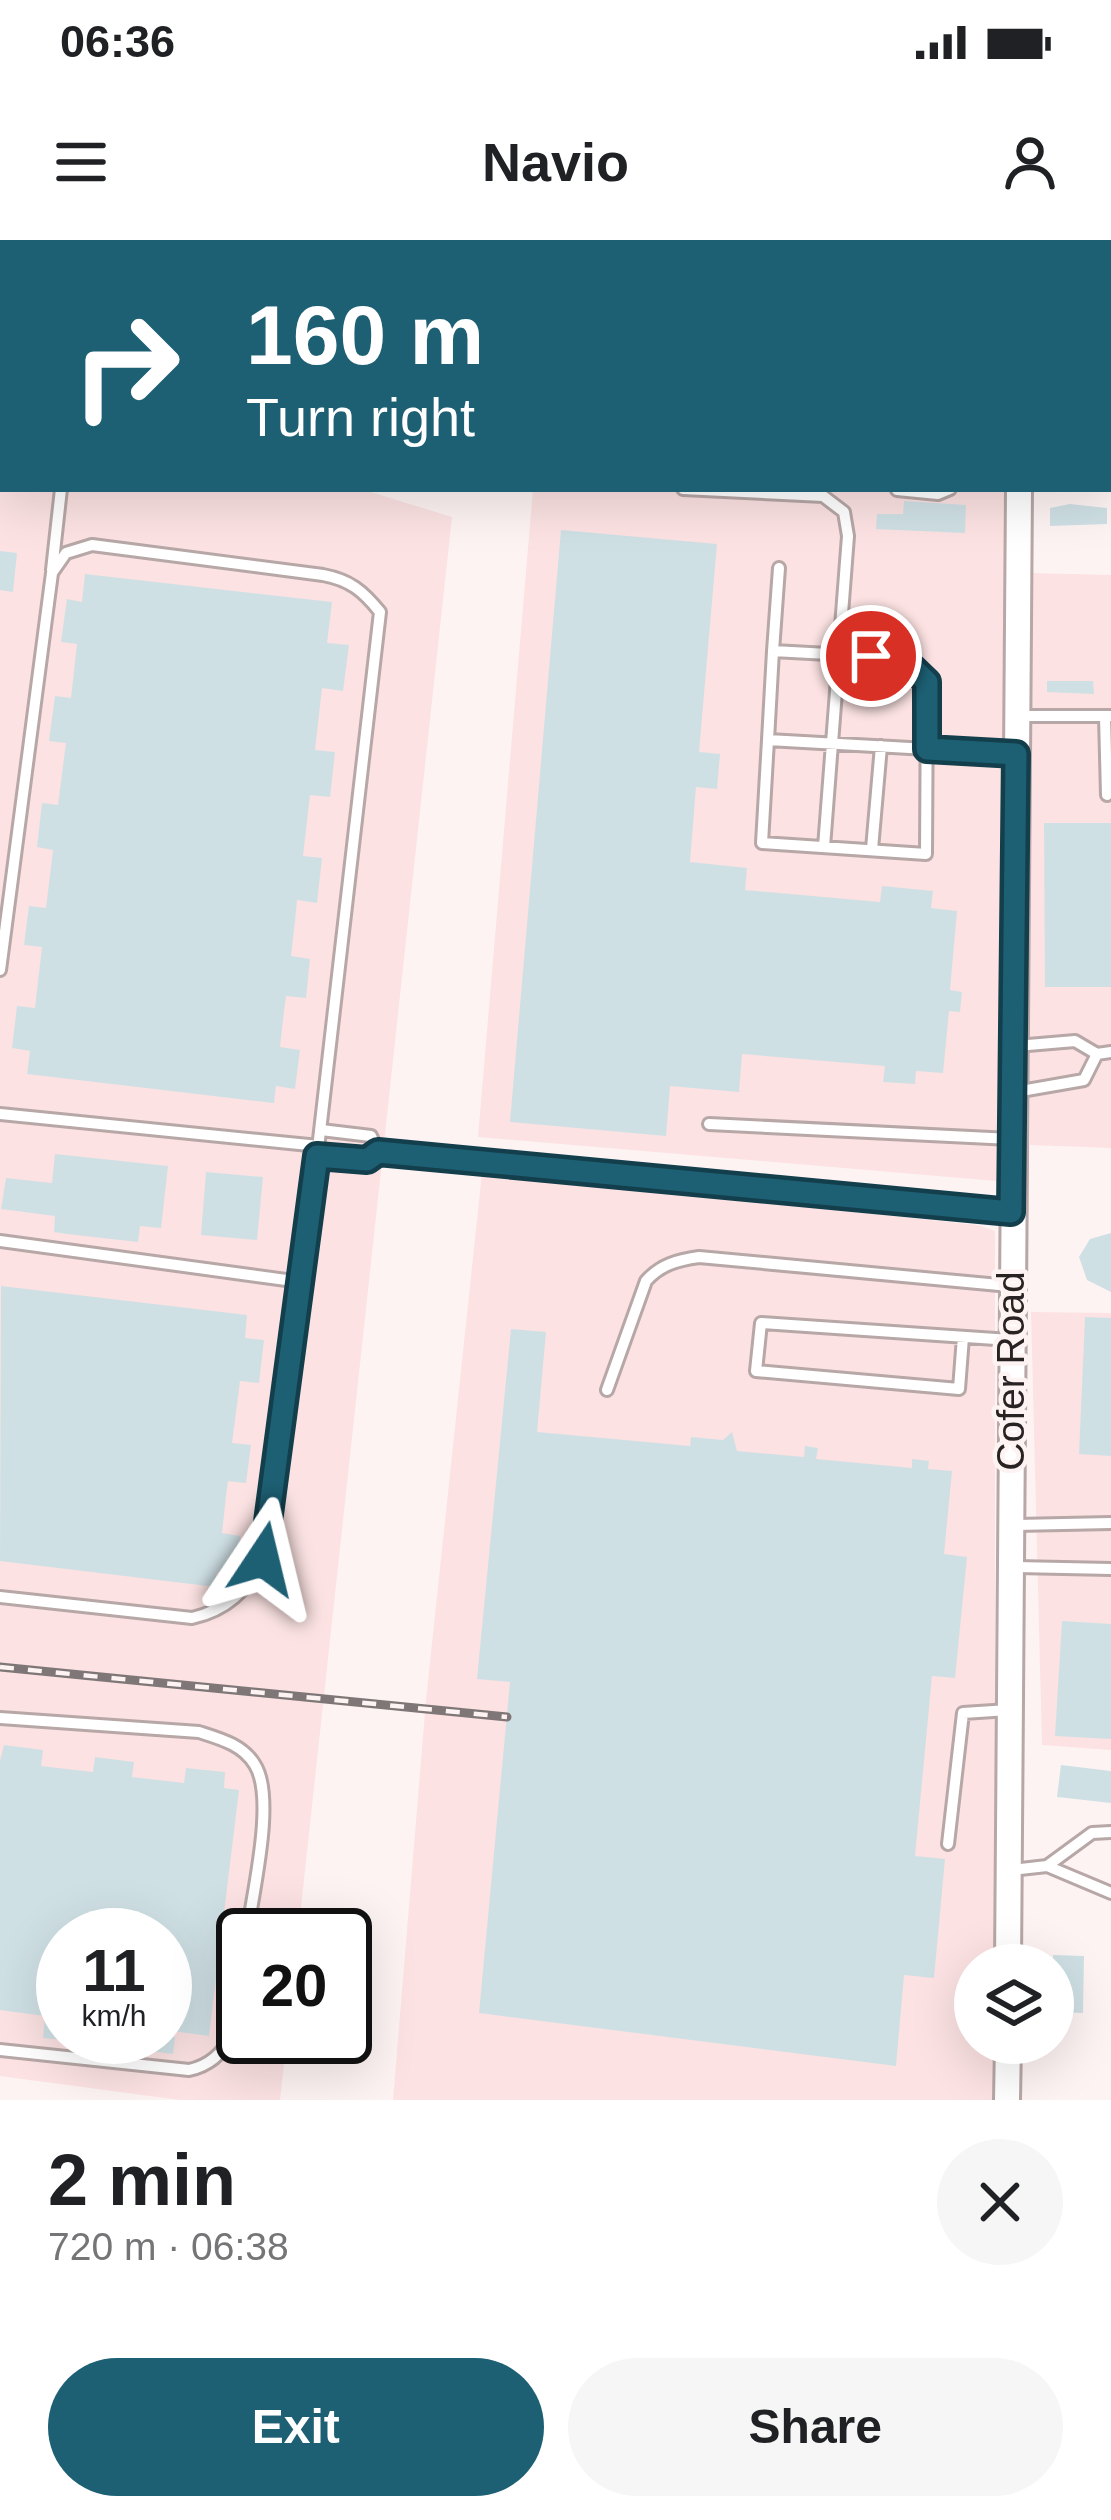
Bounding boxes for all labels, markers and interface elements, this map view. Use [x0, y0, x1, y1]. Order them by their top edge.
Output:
text: 06:36 [60, 16, 175, 67]
icon: menu [48, 129, 114, 195]
icon: person [997, 129, 1063, 195]
text: Navio [482, 132, 629, 192]
icon: right [48, 288, 204, 444]
text: 160 m [246, 288, 484, 382]
text: Turn right [246, 387, 475, 447]
pin [820, 605, 922, 707]
icon: arrive [838, 623, 904, 689]
street label: Cofer Road [989, 1271, 1032, 1471]
position arrow [200, 1496, 326, 1622]
speed limit sign: 20 [216, 1908, 372, 2064]
text: 11 [82, 1937, 146, 2004]
map controls [954, 1944, 1074, 2064]
button: layers [954, 1944, 1074, 2064]
text: km/h [81, 1999, 147, 2032]
button: close [937, 2139, 1063, 2265]
text: 2 min [48, 2140, 236, 2220]
text: 720 m · 06:38 [48, 2225, 289, 2268]
button: Exit [48, 2358, 544, 2496]
button: Share [568, 2358, 1063, 2496]

